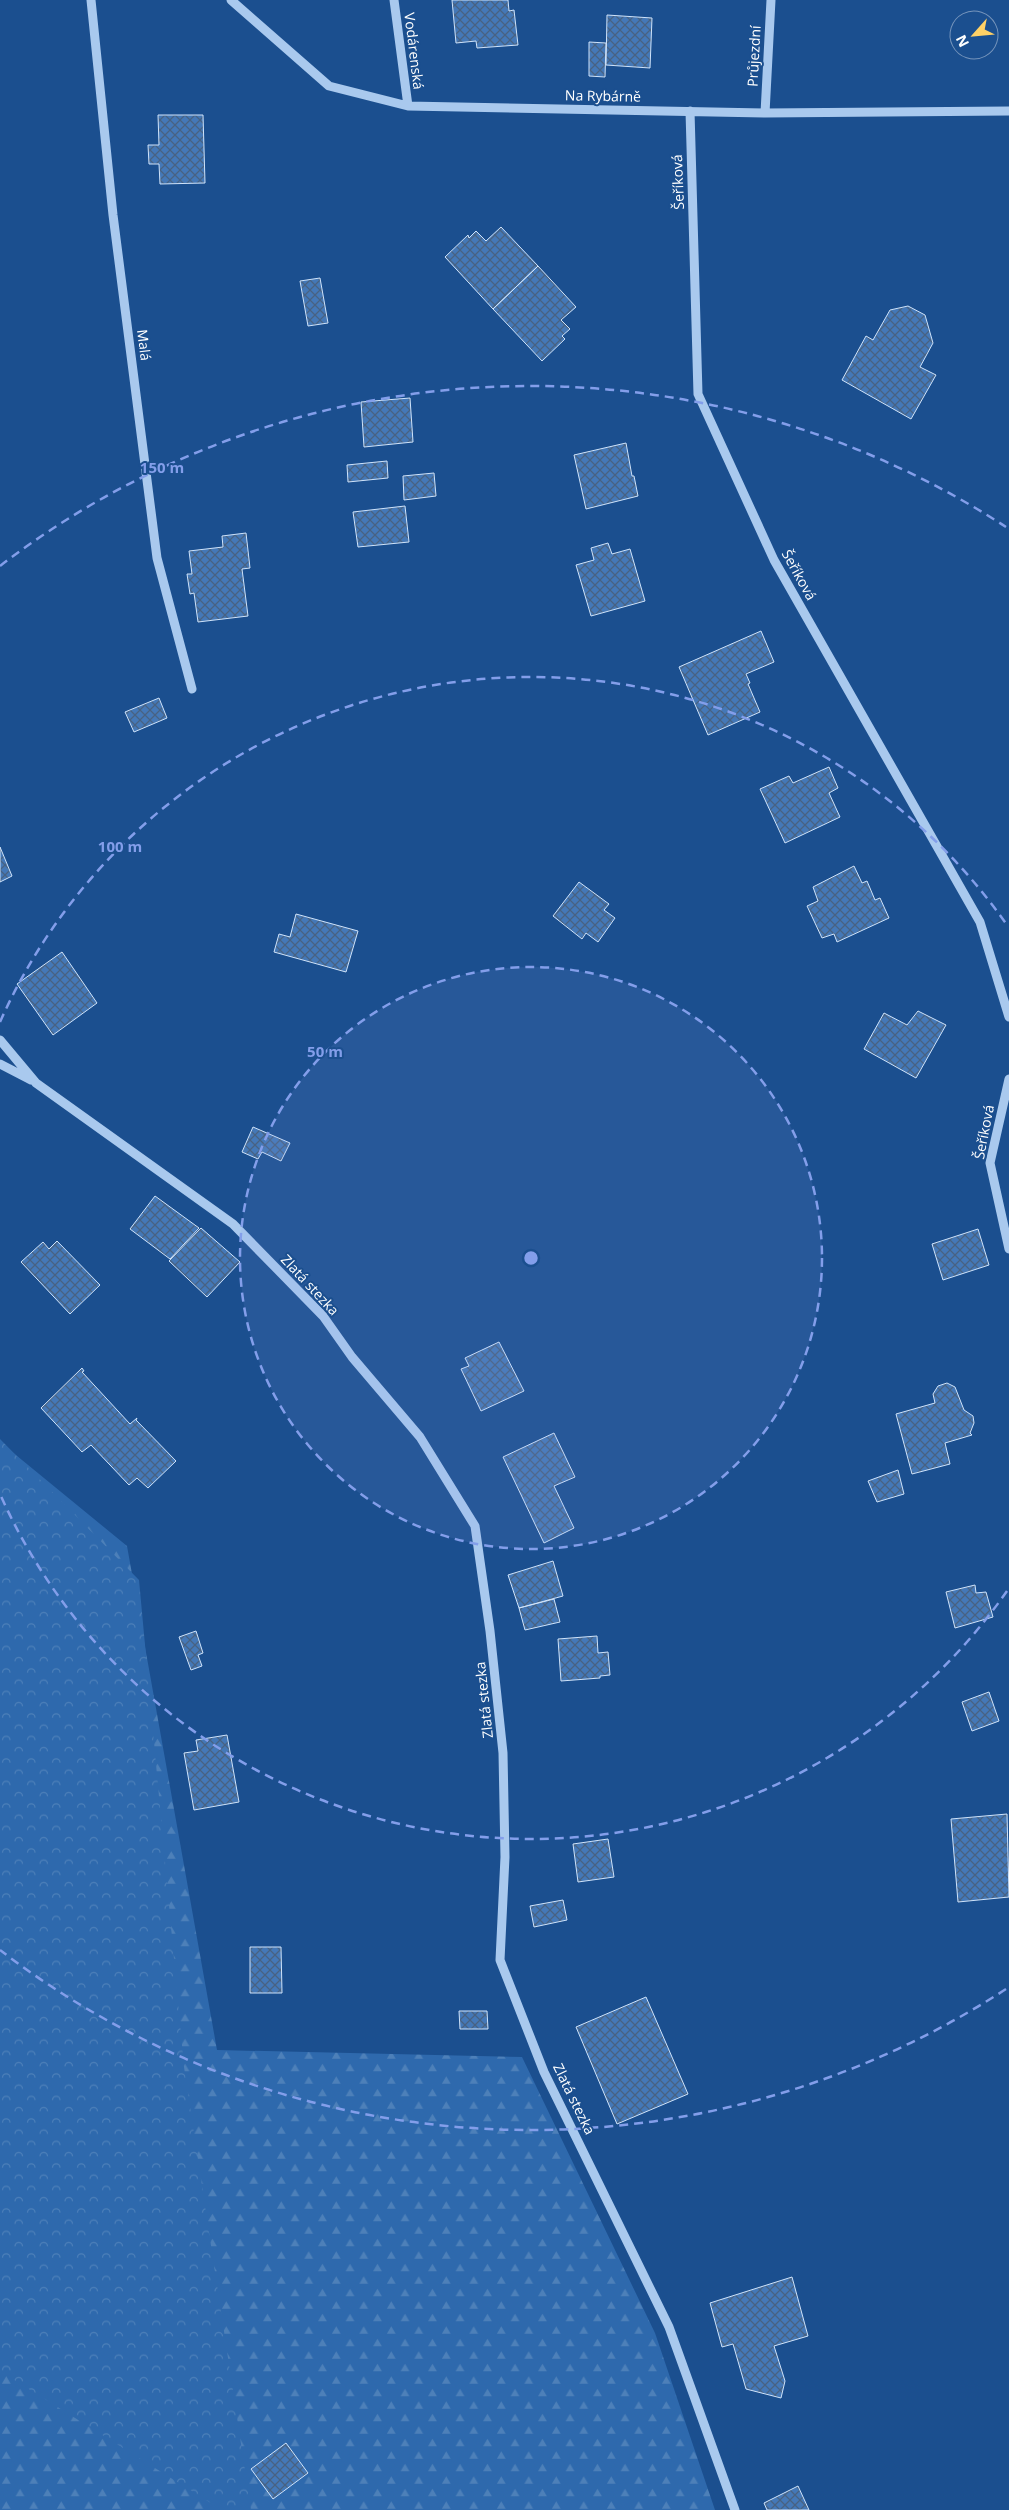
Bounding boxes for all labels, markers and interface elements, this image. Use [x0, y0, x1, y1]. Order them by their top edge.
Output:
north arrow [949, 10, 999, 60]
street label: Vodárenská [400, 12, 429, 90]
street label: Průjezdní [742, 24, 765, 87]
text: N [951, 32, 973, 51]
street label: Na Rybárně [565, 85, 641, 106]
street label: Šeříková [667, 154, 688, 210]
street label: Malá [133, 328, 156, 362]
text: 150 m [140, 457, 184, 477]
street label: Šeříková [778, 546, 821, 604]
text: 100 m [98, 836, 142, 856]
text: 50 m [307, 1041, 343, 1061]
street label: Šeříková [969, 1103, 998, 1161]
centre of rings [522, 1249, 540, 1267]
street label: Zlatá stezka [277, 1250, 344, 1319]
street label: Zlatá stezka [470, 1661, 497, 1739]
street label: Zlatá stezka [549, 2060, 600, 2138]

